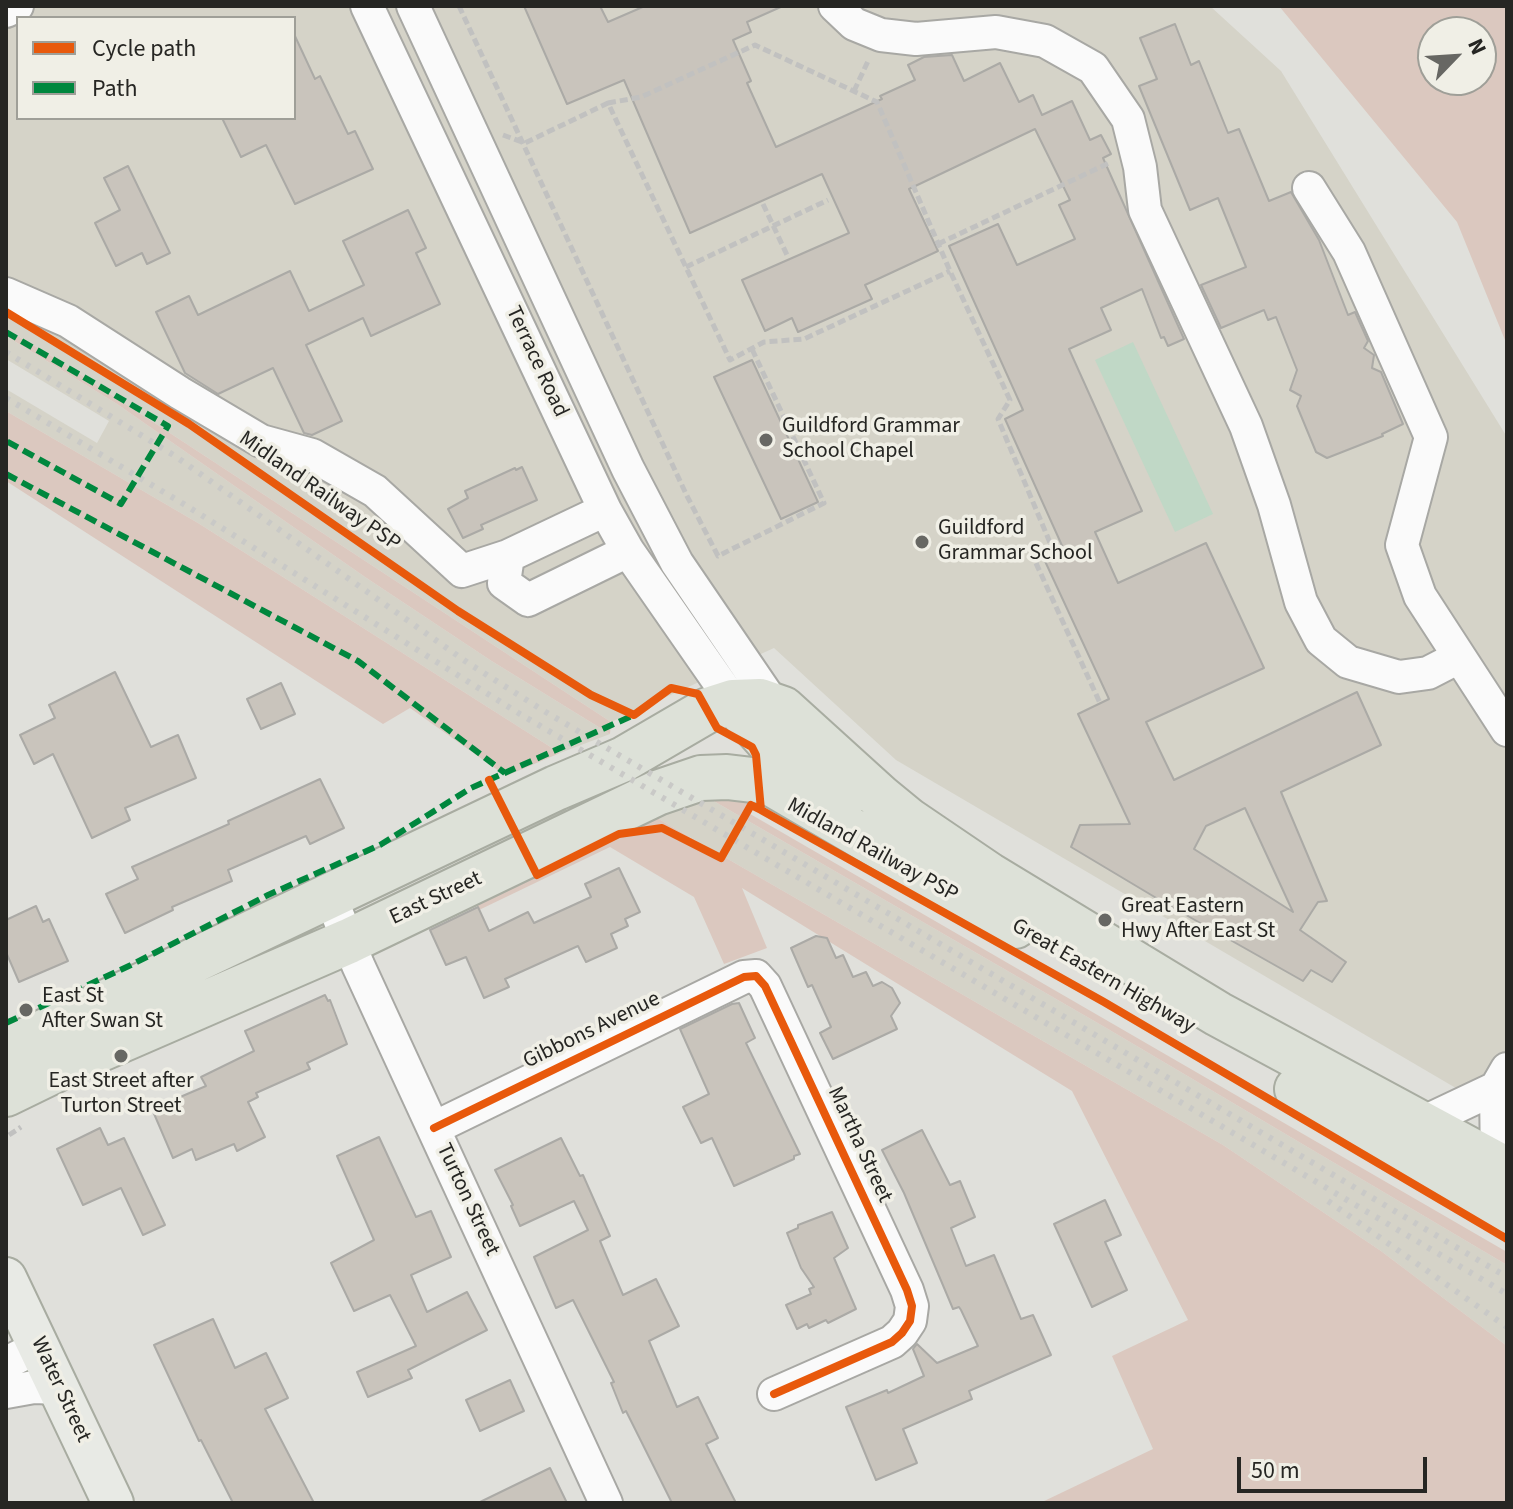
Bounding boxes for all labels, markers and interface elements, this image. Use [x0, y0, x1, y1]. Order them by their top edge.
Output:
legend [16, 16, 296, 120]
north arrow [1417, 16, 1497, 96]
text: Cycle path [92, 31, 196, 66]
text: N [1459, 33, 1495, 60]
text: Path [92, 71, 138, 106]
street label: Terrace Road [499, 302, 573, 422]
place label: Guildford Grammar School Chapel [782, 414, 960, 466]
street label: Midland Railway PSP [233, 426, 405, 558]
marker: Guildford Grammar School Chapel [757, 431, 775, 449]
place label: Guildford Grammar School [938, 516, 1093, 568]
marker: Guildford Grammar School [913, 533, 931, 551]
street label: Midland Railway PSP [782, 793, 962, 909]
street label: East Street [386, 866, 486, 932]
place label: Great Eastern Hwy After East St [1121, 894, 1275, 946]
marker: Great Eastern Hwy After East St [1096, 911, 1114, 929]
street label: Great Eastern Highway [1007, 914, 1199, 1040]
place label: East St After Swan St [42, 984, 163, 1036]
street label: Gibbons Avenue [519, 987, 665, 1075]
marker: East St After Swan St [17, 1001, 35, 1019]
marker: East Street after Turton Street [112, 1047, 130, 1065]
place label: East Street after Turton Street [48, 1069, 194, 1120]
street label: Martha Street [821, 1083, 897, 1207]
street label: Turton Street [429, 1140, 505, 1260]
street label: Water Street [24, 1333, 96, 1447]
scale bar [1241, 1441, 1431, 1491]
text: 50 m [1251, 1453, 1300, 1488]

